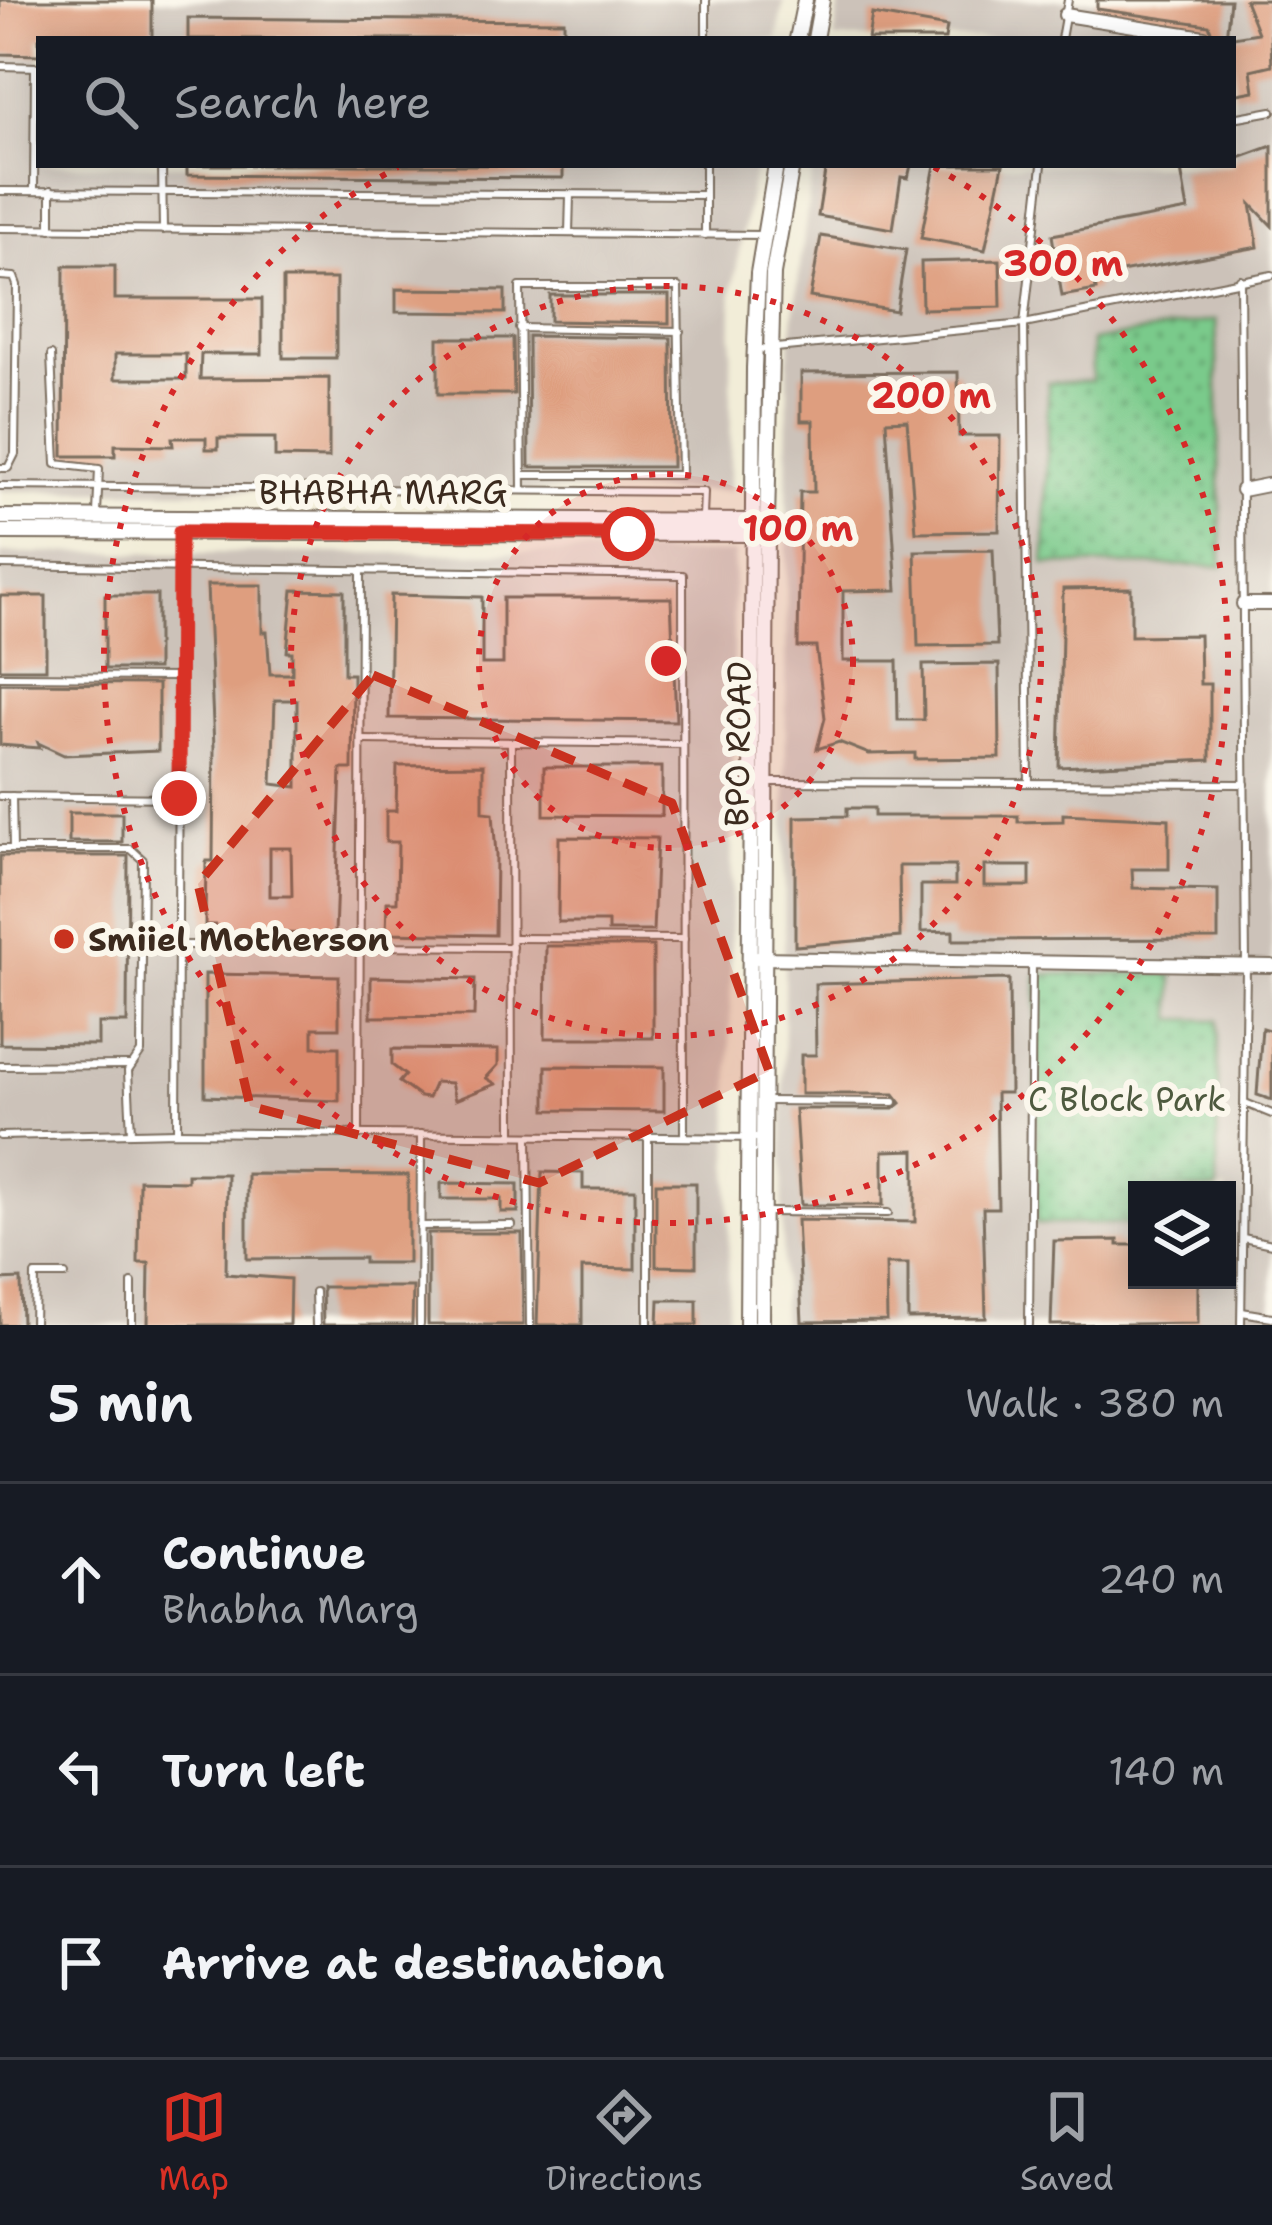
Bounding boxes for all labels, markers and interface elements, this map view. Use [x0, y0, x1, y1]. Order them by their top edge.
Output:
search box [36, 36, 1236, 168]
icon: search [78, 69, 144, 135]
text: Search here [174, 72, 431, 132]
text: 300 m [1003, 239, 1123, 288]
text: 200 m [871, 371, 991, 420]
street label: BHABHA MARG [259, 470, 507, 515]
text: 100 m [743, 504, 854, 553]
route start [601, 507, 655, 561]
centre of rings [645, 640, 687, 682]
street label: BPO ROAD [714, 661, 762, 827]
route end [152, 771, 206, 825]
place label: Smiiel Motherson [88, 917, 389, 962]
marker: Smiiel Motherson [51, 926, 77, 952]
park label: C Block Park [1028, 1077, 1226, 1122]
map controls [1128, 1181, 1236, 1289]
button: layers [1128, 1181, 1236, 1289]
text: 5 min [48, 1369, 193, 1437]
text: Walk · 380 m [965, 1377, 1224, 1429]
text: Continue [162, 1523, 366, 1583]
icon: ahead [48, 1546, 114, 1612]
text: 240 m [1098, 1553, 1224, 1605]
text: Bhabha Marg [162, 1583, 419, 1635]
icon: left [48, 1738, 114, 1804]
text: Turn left [162, 1741, 365, 1801]
text: 140 m [1108, 1745, 1224, 1797]
icon: arrive [48, 1930, 114, 1996]
text: Arrive at destination [162, 1933, 665, 1993]
tab: Map [158, 2084, 229, 2201]
tab: Directions [546, 2084, 703, 2201]
tab: Saved [1020, 2084, 1114, 2201]

